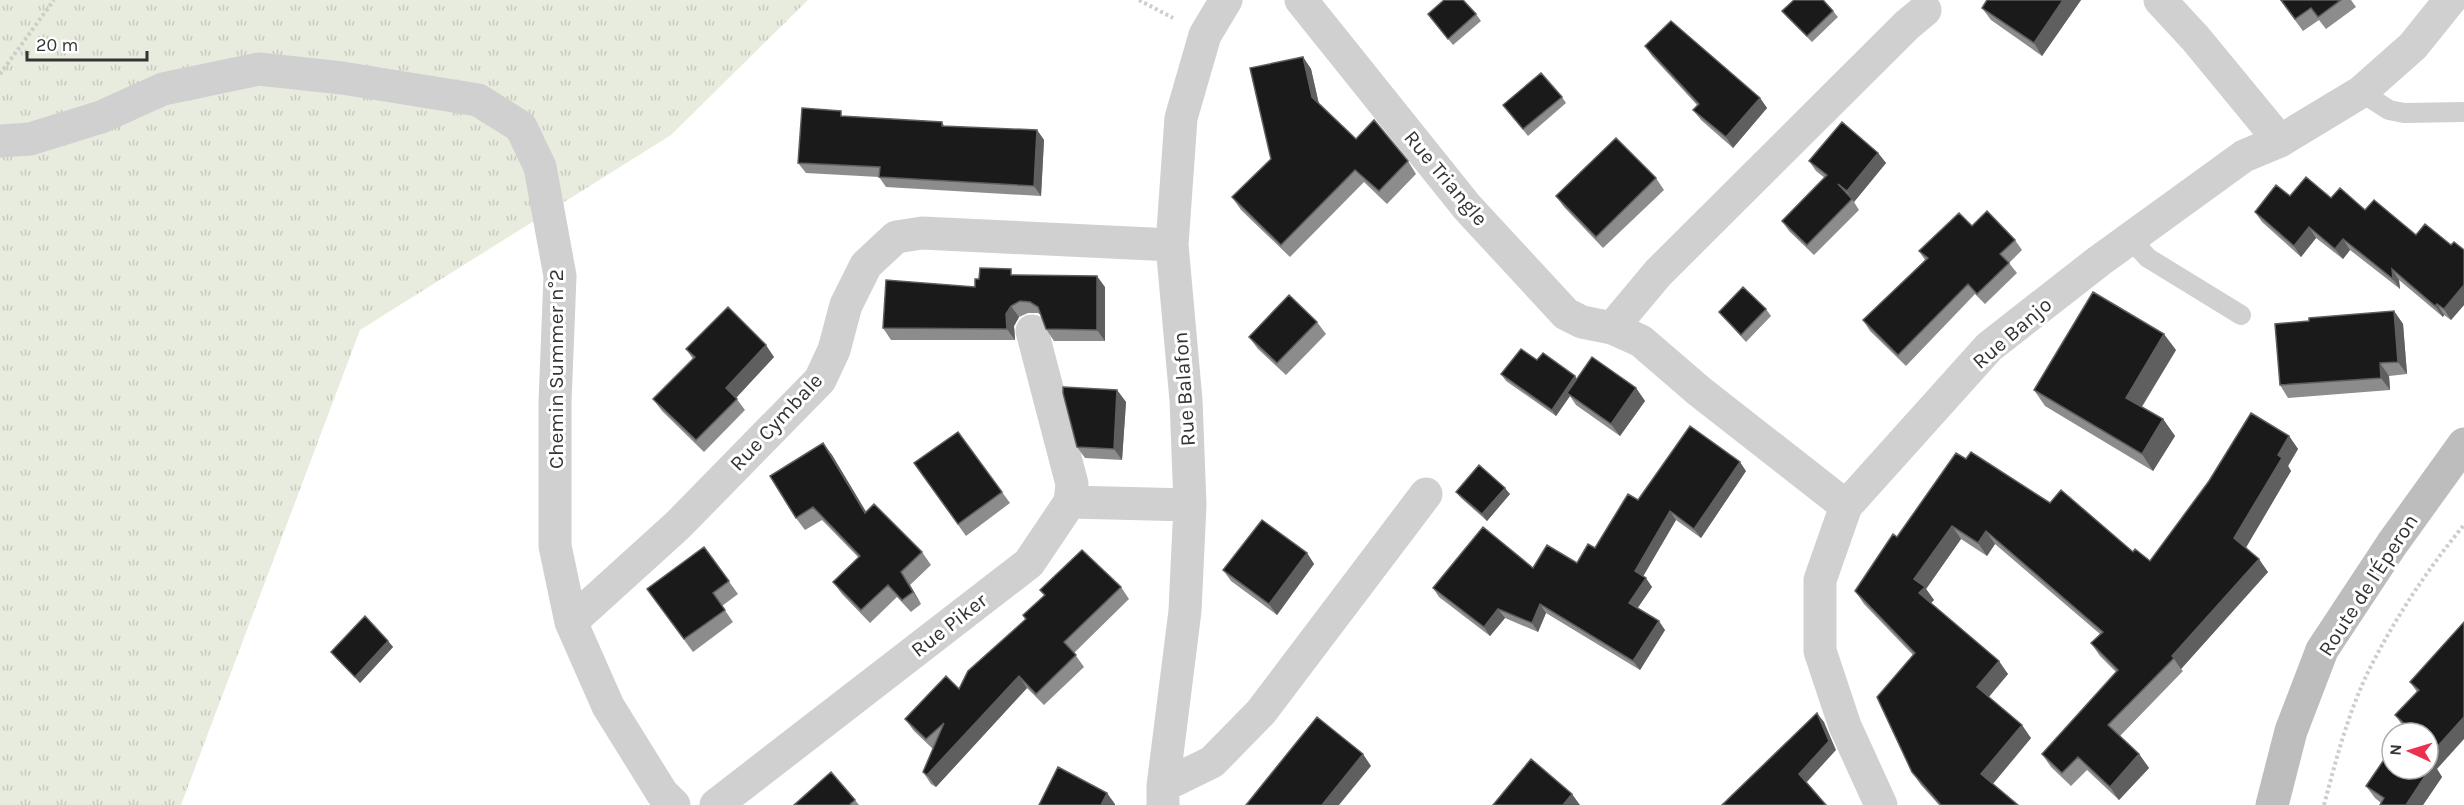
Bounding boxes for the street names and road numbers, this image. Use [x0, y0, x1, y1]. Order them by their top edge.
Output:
street label: Rue Triangle [1399, 125, 1493, 231]
street label: Chemin Summer n°2 [544, 269, 568, 469]
street label: Rue Banjo [1968, 292, 2056, 374]
street label: Rue Balafon [1168, 331, 1200, 447]
street label: Rue Cymbale [725, 368, 827, 476]
street label: Route de l'Éperon [2313, 510, 2423, 660]
street label: Rue Piker [906, 588, 992, 662]

